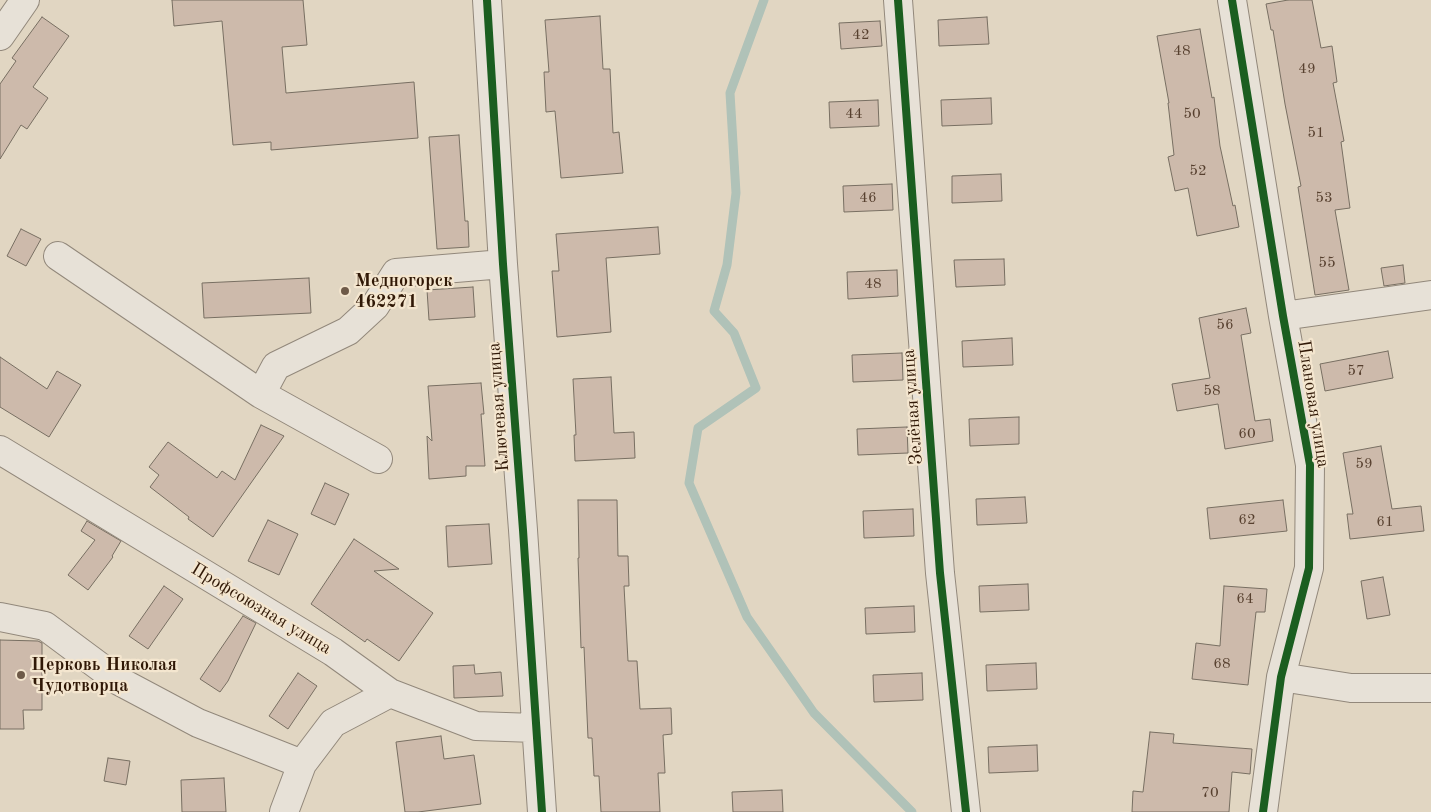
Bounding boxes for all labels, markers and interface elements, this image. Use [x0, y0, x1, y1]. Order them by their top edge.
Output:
house number: 42 [852, 26, 870, 44]
house number: 48 [1173, 42, 1191, 60]
house number: 49 [1298, 60, 1316, 78]
house number: 44 [845, 105, 863, 123]
house number: 50 [1183, 105, 1201, 123]
house number: 51 [1307, 124, 1325, 142]
house number: 52 [1189, 162, 1207, 180]
house number: 46 [859, 189, 877, 207]
house number: 53 [1315, 189, 1333, 207]
house number: 55 [1318, 254, 1336, 272]
place label: Медногорск 462271 [355, 270, 453, 312]
house number: 48 [864, 275, 882, 293]
marker: Медногорск 462271 [339, 285, 351, 297]
house number: 56 [1216, 316, 1234, 334]
street label: Плановая улица [1292, 339, 1334, 469]
street label: Ключевая улица [484, 342, 514, 472]
street label: Зелёная улица [898, 348, 928, 466]
house number: 57 [1347, 362, 1365, 380]
house number: 58 [1203, 382, 1221, 400]
house number: 60 [1238, 425, 1256, 443]
house number: 59 [1355, 455, 1373, 473]
house number: 62 [1238, 511, 1256, 529]
house number: 61 [1376, 513, 1394, 531]
street label: Профсоюзная улица [187, 559, 335, 659]
house number: 64 [1236, 590, 1254, 608]
place label: Церковь Николая Чудотворца [31, 654, 177, 696]
house number: 68 [1213, 655, 1231, 673]
marker: Церковь Николая Чудотворца [15, 669, 27, 681]
house number: 70 [1201, 784, 1219, 802]

